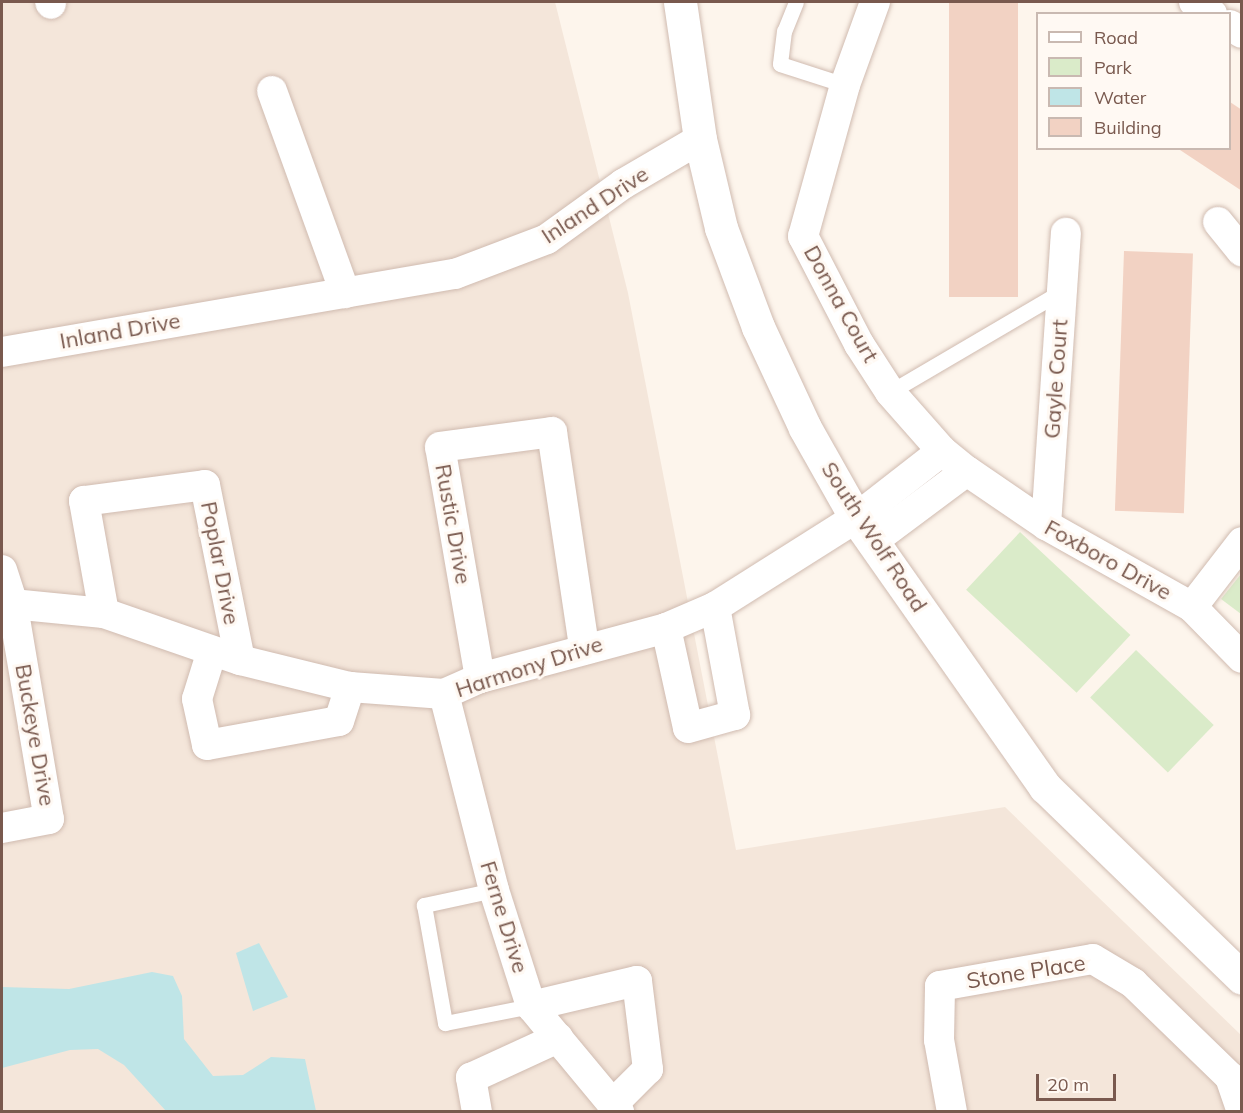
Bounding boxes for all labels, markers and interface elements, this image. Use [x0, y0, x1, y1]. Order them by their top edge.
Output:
legend [1036, 12, 1231, 150]
text: Road [1094, 26, 1138, 49]
text: Park [1094, 56, 1132, 79]
text: Water [1094, 86, 1146, 109]
text: Building [1094, 116, 1162, 139]
street label: Inland Drive [537, 161, 653, 249]
street label: Donna Court [798, 241, 884, 367]
street label: Inland Drive [58, 307, 182, 355]
street label: Gayle Court [1039, 318, 1073, 440]
street label: South Wolf Road [816, 457, 932, 617]
street label: Rustic Drive [429, 462, 477, 586]
street label: Poplar Drive [195, 499, 245, 627]
street label: Foxboro Drive [1040, 514, 1176, 606]
street label: Harmony Drive [452, 631, 606, 703]
street label: Buckeye Drive [10, 662, 60, 808]
street label: Ferne Drive [474, 858, 534, 976]
street label: Stone Place [965, 950, 1087, 994]
scale bar [1039, 1062, 1118, 1100]
text: 20 m [1047, 1073, 1089, 1096]

